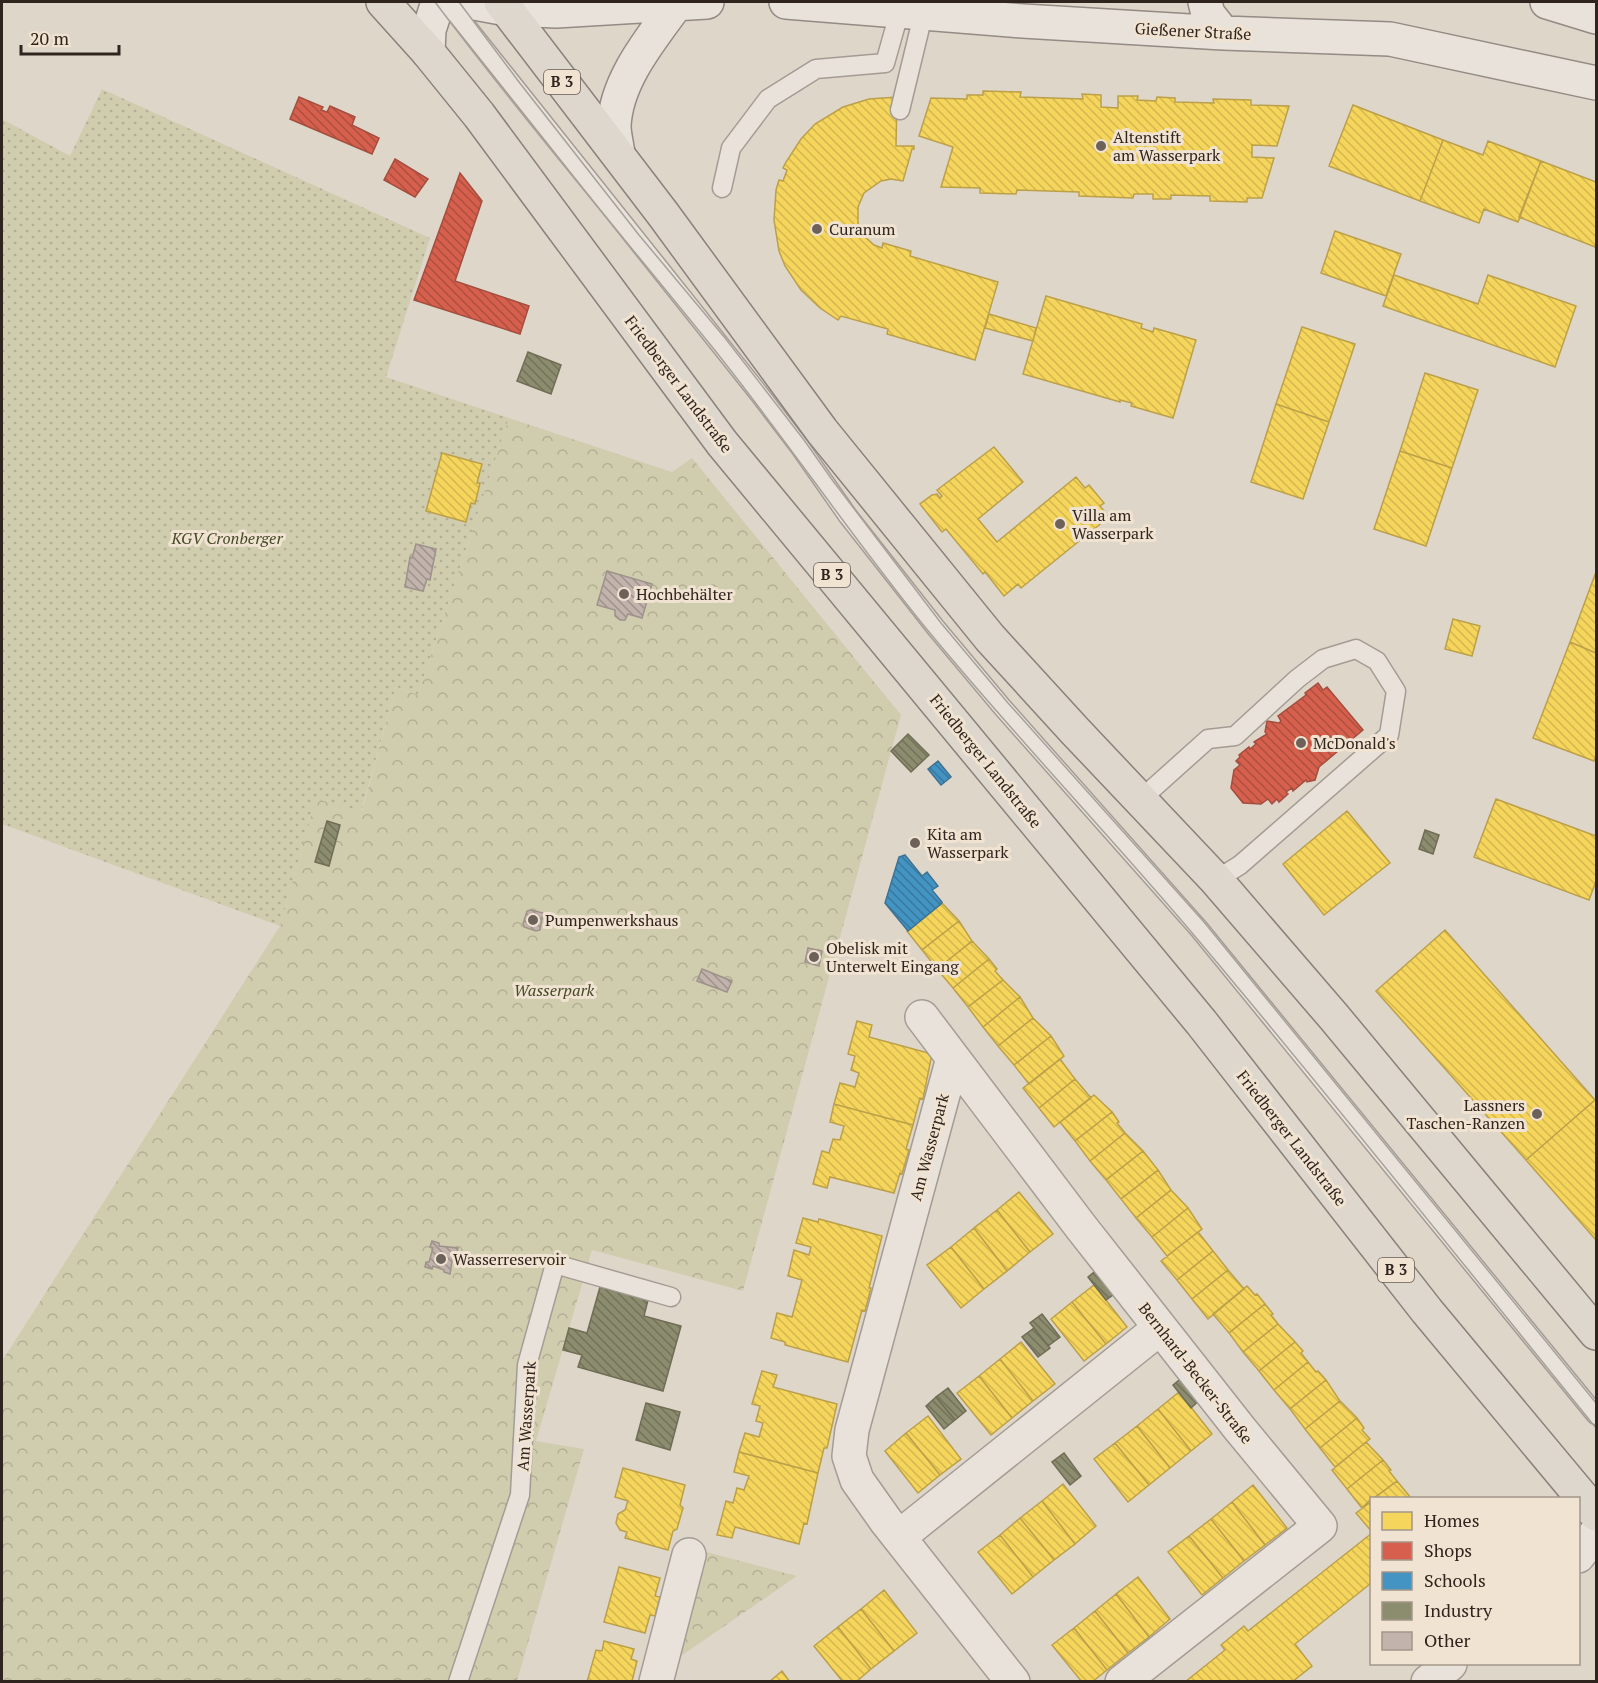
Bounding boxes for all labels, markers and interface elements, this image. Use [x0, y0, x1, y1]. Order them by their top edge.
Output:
street label: Gießener Straße [1134, 17, 1252, 45]
scale bar [21, 18, 118, 56]
text: 20 m [30, 26, 70, 50]
road number: B 3 [544, 70, 580, 94]
place label: Altenstift am Wasserpark [1113, 126, 1221, 166]
marker: Altenstift am Wasserpark [1094, 139, 1108, 153]
place label: Curanum [829, 218, 895, 240]
marker: Curanum [810, 222, 824, 236]
street label: Friedberger Landstraße [620, 311, 738, 457]
place label: Villa am Wasserpark [1072, 504, 1154, 544]
marker: Villa am Wasserpark [1053, 517, 1067, 531]
park label: KGV Cronberger [170, 527, 283, 549]
road number: B 3 [814, 563, 850, 587]
place label: Hochbehälter [636, 583, 733, 605]
marker: Hochbehälter [617, 587, 631, 601]
street label: Friedberger Landstraße [925, 689, 1047, 833]
place label: McDonald's [1313, 732, 1396, 754]
marker: McDonald's [1294, 736, 1308, 750]
place label: Kita am Wasserpark [927, 823, 1009, 863]
marker: Kita am Wasserpark [908, 836, 922, 850]
place label: Pumpenwerkshaus [545, 909, 679, 931]
marker: Pumpenwerkshaus [526, 913, 540, 927]
place label: Obelisk mit Unterwelt Eingang [826, 937, 959, 977]
marker: Obelisk mit Unterwelt Eingang [807, 950, 821, 964]
park label: Wasserpark [514, 979, 595, 1001]
street label: Friedberger Landstraße [1232, 1066, 1352, 1210]
street label: Am Wasserpark [904, 1090, 954, 1203]
place label: Lassners Taschen-Ranzen [1406, 1094, 1525, 1134]
marker: Lassners Taschen-Ranzen [1530, 1107, 1544, 1121]
place label: Wasserreservoir [453, 1248, 567, 1270]
marker: Wasserreservoir [434, 1252, 448, 1266]
road number: B 3 [1378, 1258, 1414, 1282]
street label: Bernhard-Becker-Straße [1134, 1298, 1258, 1448]
street label: Am Wasserpark [511, 1360, 541, 1472]
legend [1370, 1497, 1580, 1665]
text: Homes [1424, 1508, 1479, 1532]
text: Shops [1424, 1538, 1472, 1562]
text: Schools [1424, 1568, 1486, 1592]
text: Industry [1424, 1598, 1493, 1622]
text: Other [1424, 1628, 1471, 1652]

